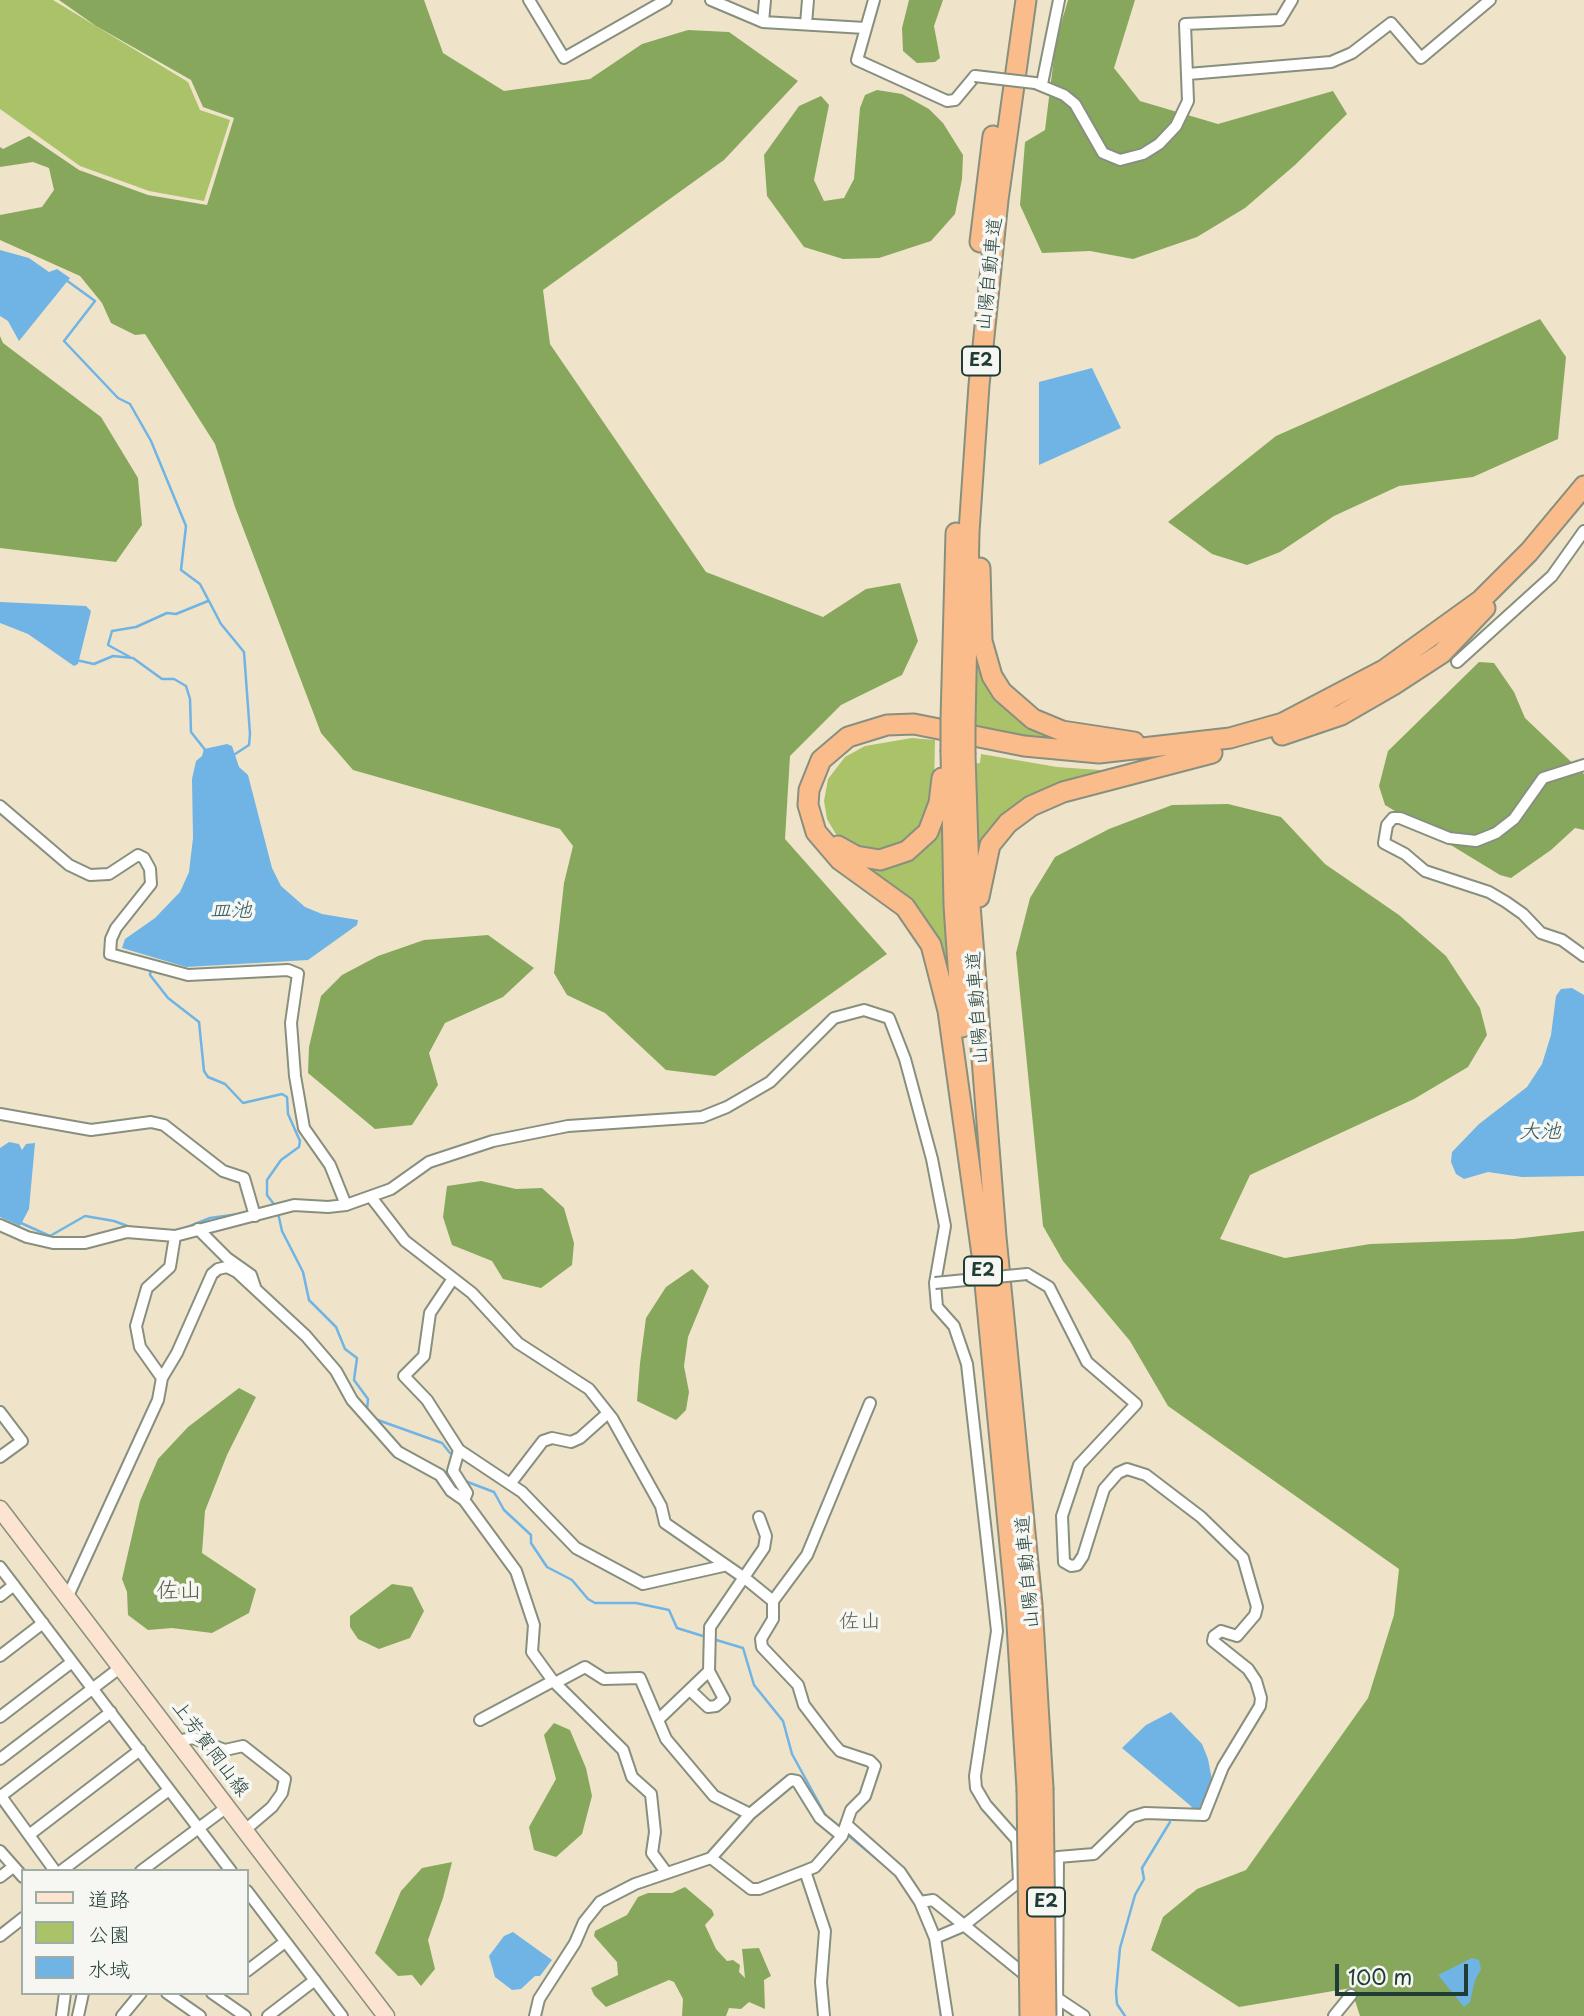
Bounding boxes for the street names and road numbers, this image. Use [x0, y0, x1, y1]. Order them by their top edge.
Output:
street label: 山陽自動車道 [973, 216, 1007, 332]
road number: E2 [962, 346, 1000, 376]
street label: 山陽自動車道 [963, 950, 993, 1066]
road number: E2 [964, 1256, 1002, 1286]
street label: 山陽自動車道 [1012, 1514, 1044, 1630]
street label: 上芳賀岡山線 [167, 1697, 253, 1801]
road number: E2 [1027, 1888, 1065, 1916]

